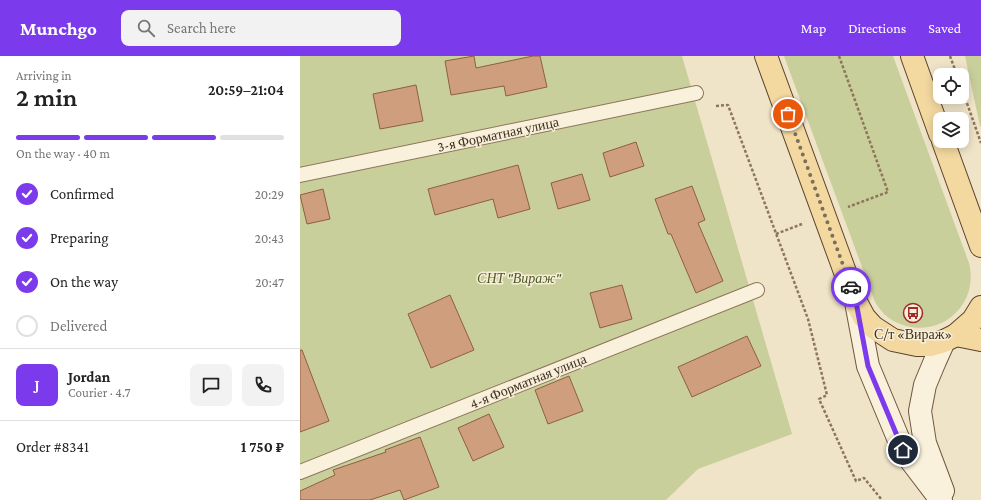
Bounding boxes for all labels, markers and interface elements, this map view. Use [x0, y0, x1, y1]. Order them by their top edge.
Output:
search box [121, 10, 401, 46]
icon: search [135, 17, 157, 39]
text: Munchgo [20, 18, 97, 39]
text: Search here [167, 20, 236, 36]
text: Map [801, 20, 826, 36]
text: Directions [848, 20, 906, 36]
text: Saved [928, 20, 961, 36]
text: Arriving in [16, 68, 72, 83]
map controls [933, 68, 969, 148]
button: locate [933, 68, 969, 104]
text: 20:59–21:04 [208, 82, 284, 98]
text: 2 min [16, 83, 77, 112]
pin [771, 97, 805, 131]
icon: bag [777, 103, 799, 125]
button: layers [933, 112, 969, 148]
street label: 3-я Форматная улица [436, 113, 561, 155]
text: On the way · 40 m [16, 146, 110, 161]
icon: check [16, 183, 38, 205]
text: Confirmed [50, 186, 114, 202]
text: 20:29 [255, 187, 284, 202]
icon: check [16, 227, 38, 249]
text: Preparing [50, 230, 109, 246]
text: 20:43 [255, 231, 284, 246]
courier [831, 267, 871, 307]
park label: СНТ "Вираж" [477, 270, 562, 286]
icon: check [16, 271, 38, 293]
text: On the way [50, 274, 118, 290]
text: 20:47 [255, 275, 284, 290]
icon: car [840, 276, 862, 298]
bus stop icon: С/т «Вираж» [902, 302, 924, 324]
text: Delivered [50, 318, 107, 334]
place label: С/т «Вираж» [874, 326, 952, 342]
street label: 4-я Форматная улица [467, 350, 589, 412]
button: chat [190, 364, 232, 406]
button: phone [242, 364, 284, 406]
text: Jordan [68, 369, 110, 385]
text: J [34, 377, 40, 393]
text: Courier · 4.7 [68, 385, 131, 400]
pin [886, 433, 920, 467]
text: Order #8341 [16, 439, 89, 455]
text: 1 750 ₽ [241, 439, 284, 455]
icon: home [892, 439, 914, 461]

